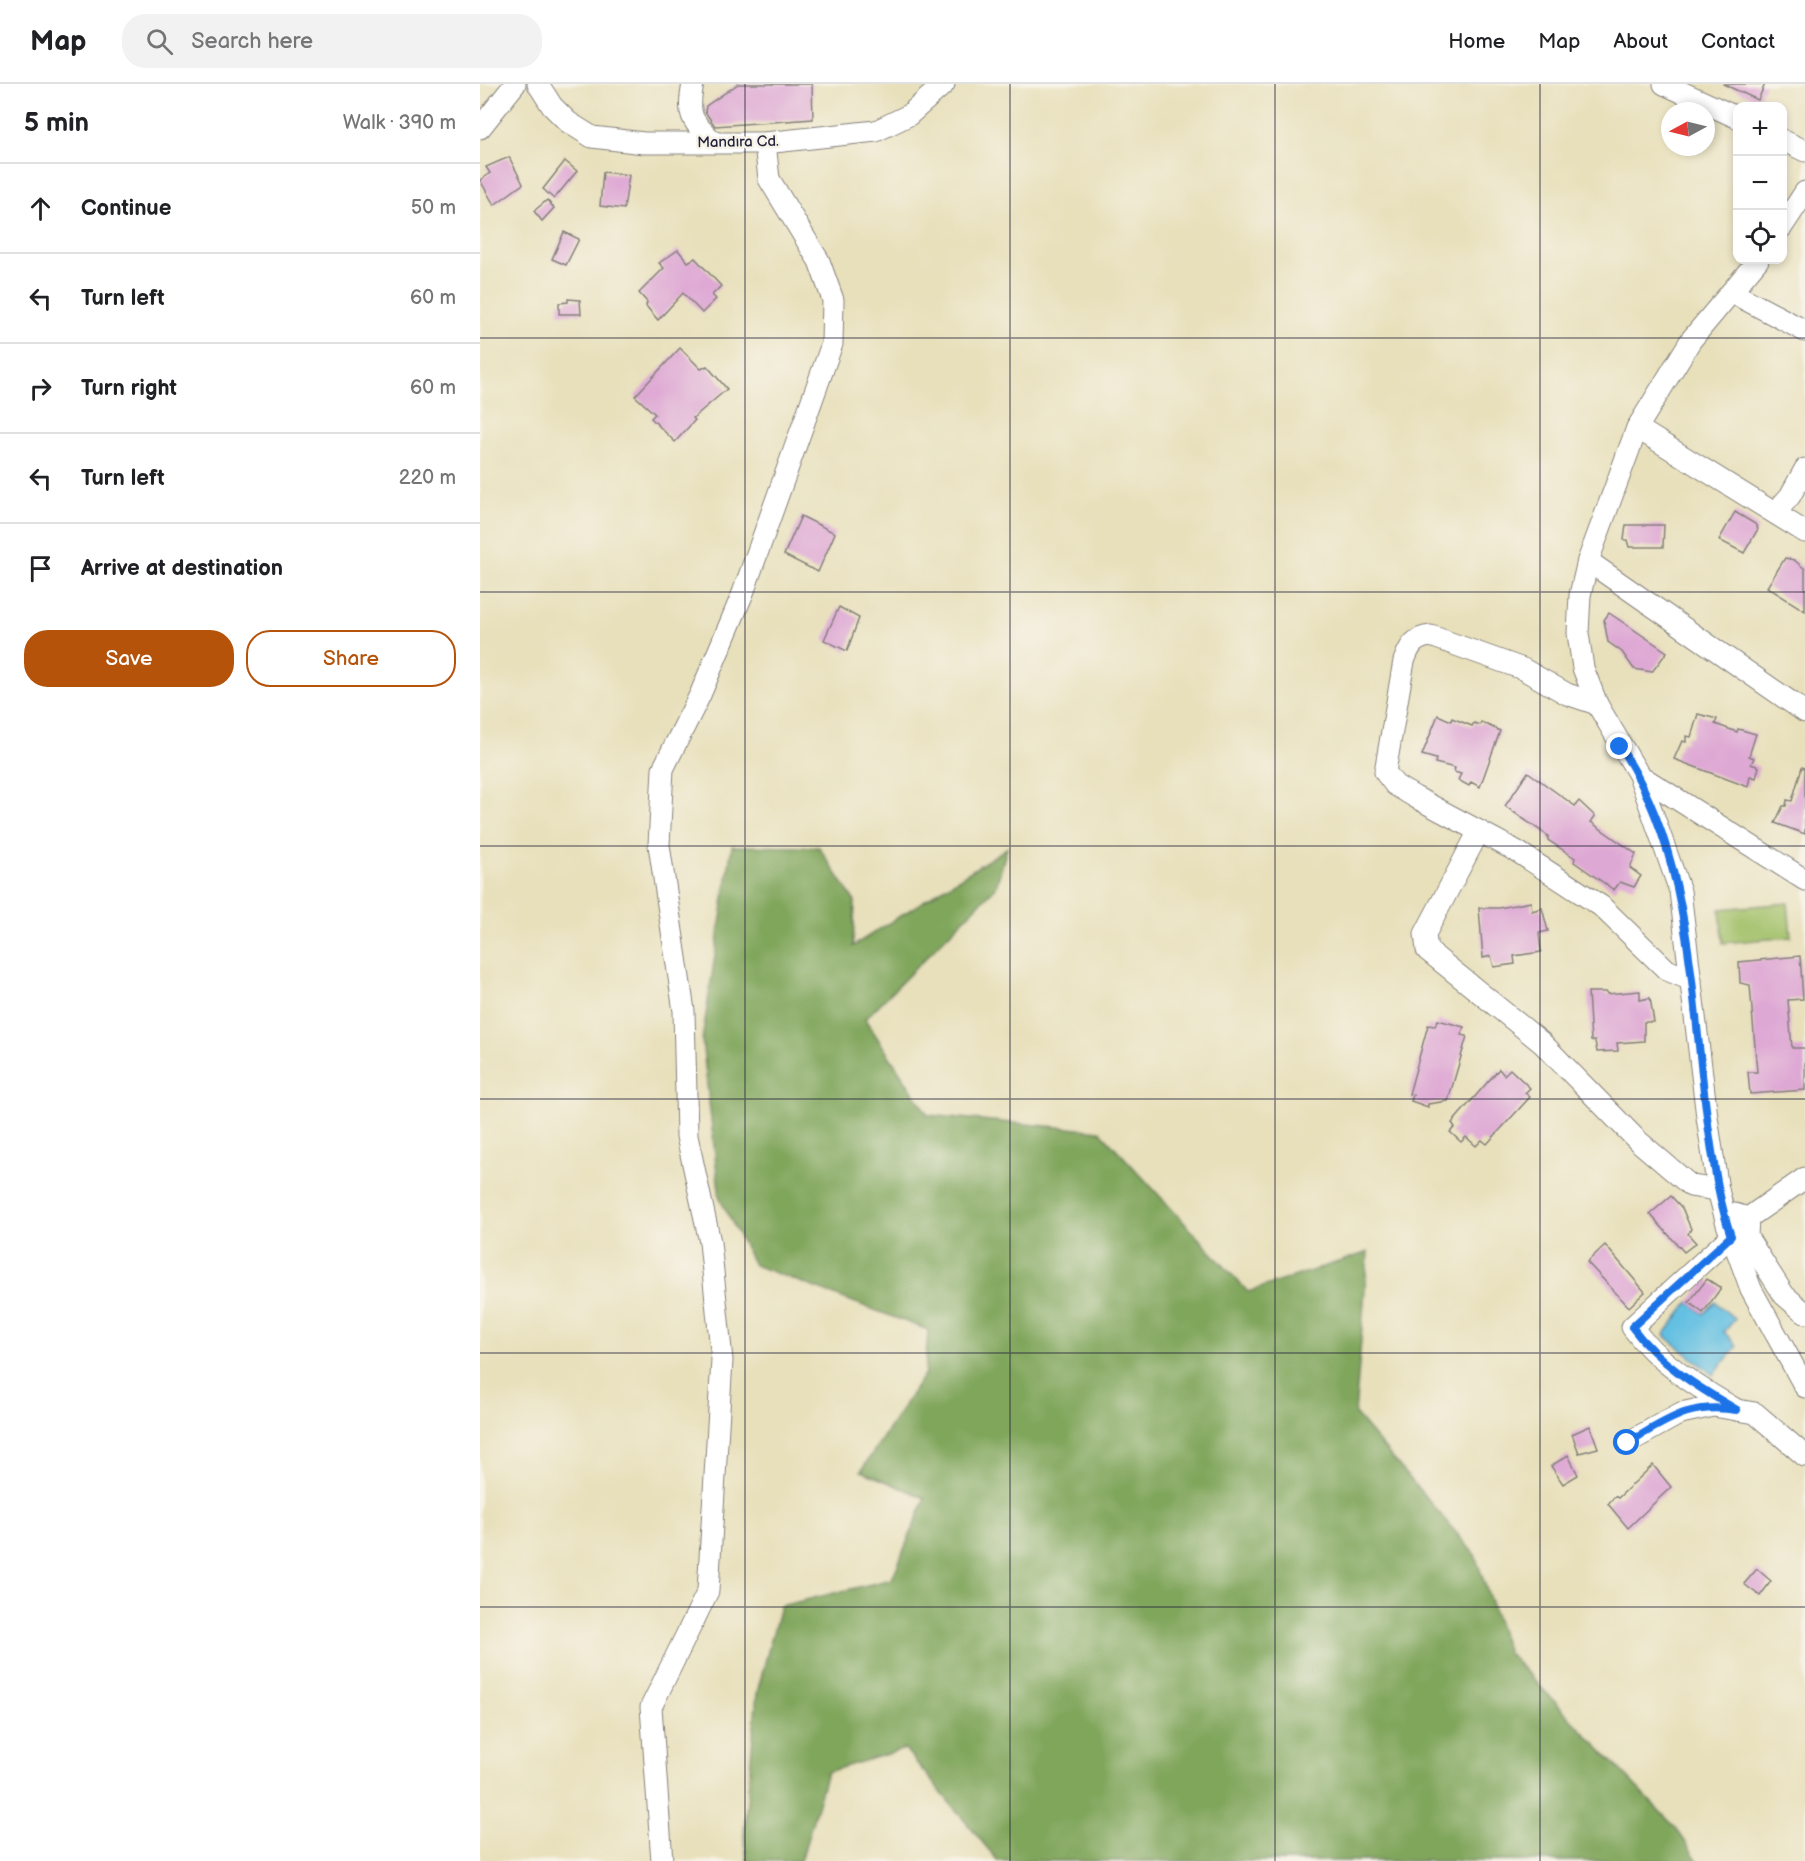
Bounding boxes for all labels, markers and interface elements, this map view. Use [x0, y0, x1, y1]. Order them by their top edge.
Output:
search box [122, 14, 542, 68]
text: Map [30, 25, 86, 58]
icon: search [143, 25, 176, 58]
text: Search here [191, 28, 313, 55]
text: Home [1448, 29, 1505, 54]
text: Map [1538, 29, 1580, 54]
text: About [1613, 29, 1668, 54]
text: Contact [1701, 29, 1775, 54]
north arrow [1661, 102, 1715, 156]
map controls [1733, 102, 1787, 264]
button: + [1733, 102, 1787, 156]
text: 5 min [24, 108, 89, 139]
text: Walk · 390 m [343, 111, 456, 135]
street label: Mandıra Cd. [697, 132, 779, 152]
button: − [1733, 156, 1787, 210]
icon: ahead [24, 192, 57, 225]
text: Continue [81, 195, 171, 222]
text: 50 m [411, 196, 456, 220]
button: locate [1733, 210, 1787, 264]
icon: left [24, 282, 57, 315]
text: Turn left [81, 285, 165, 312]
text: 60 m [410, 286, 456, 310]
icon: right [24, 372, 57, 405]
text: Turn right [81, 375, 177, 402]
text: 60 m [410, 376, 456, 400]
icon: left [24, 462, 57, 495]
text: Turn left [81, 465, 165, 492]
text: 220 m [399, 466, 456, 490]
icon: arrive [24, 552, 57, 585]
text: Arrive at destination [81, 555, 283, 582]
button: Save [24, 630, 234, 687]
button: Share [246, 630, 456, 687]
route end [1606, 733, 1632, 759]
route start [1613, 1429, 1639, 1455]

